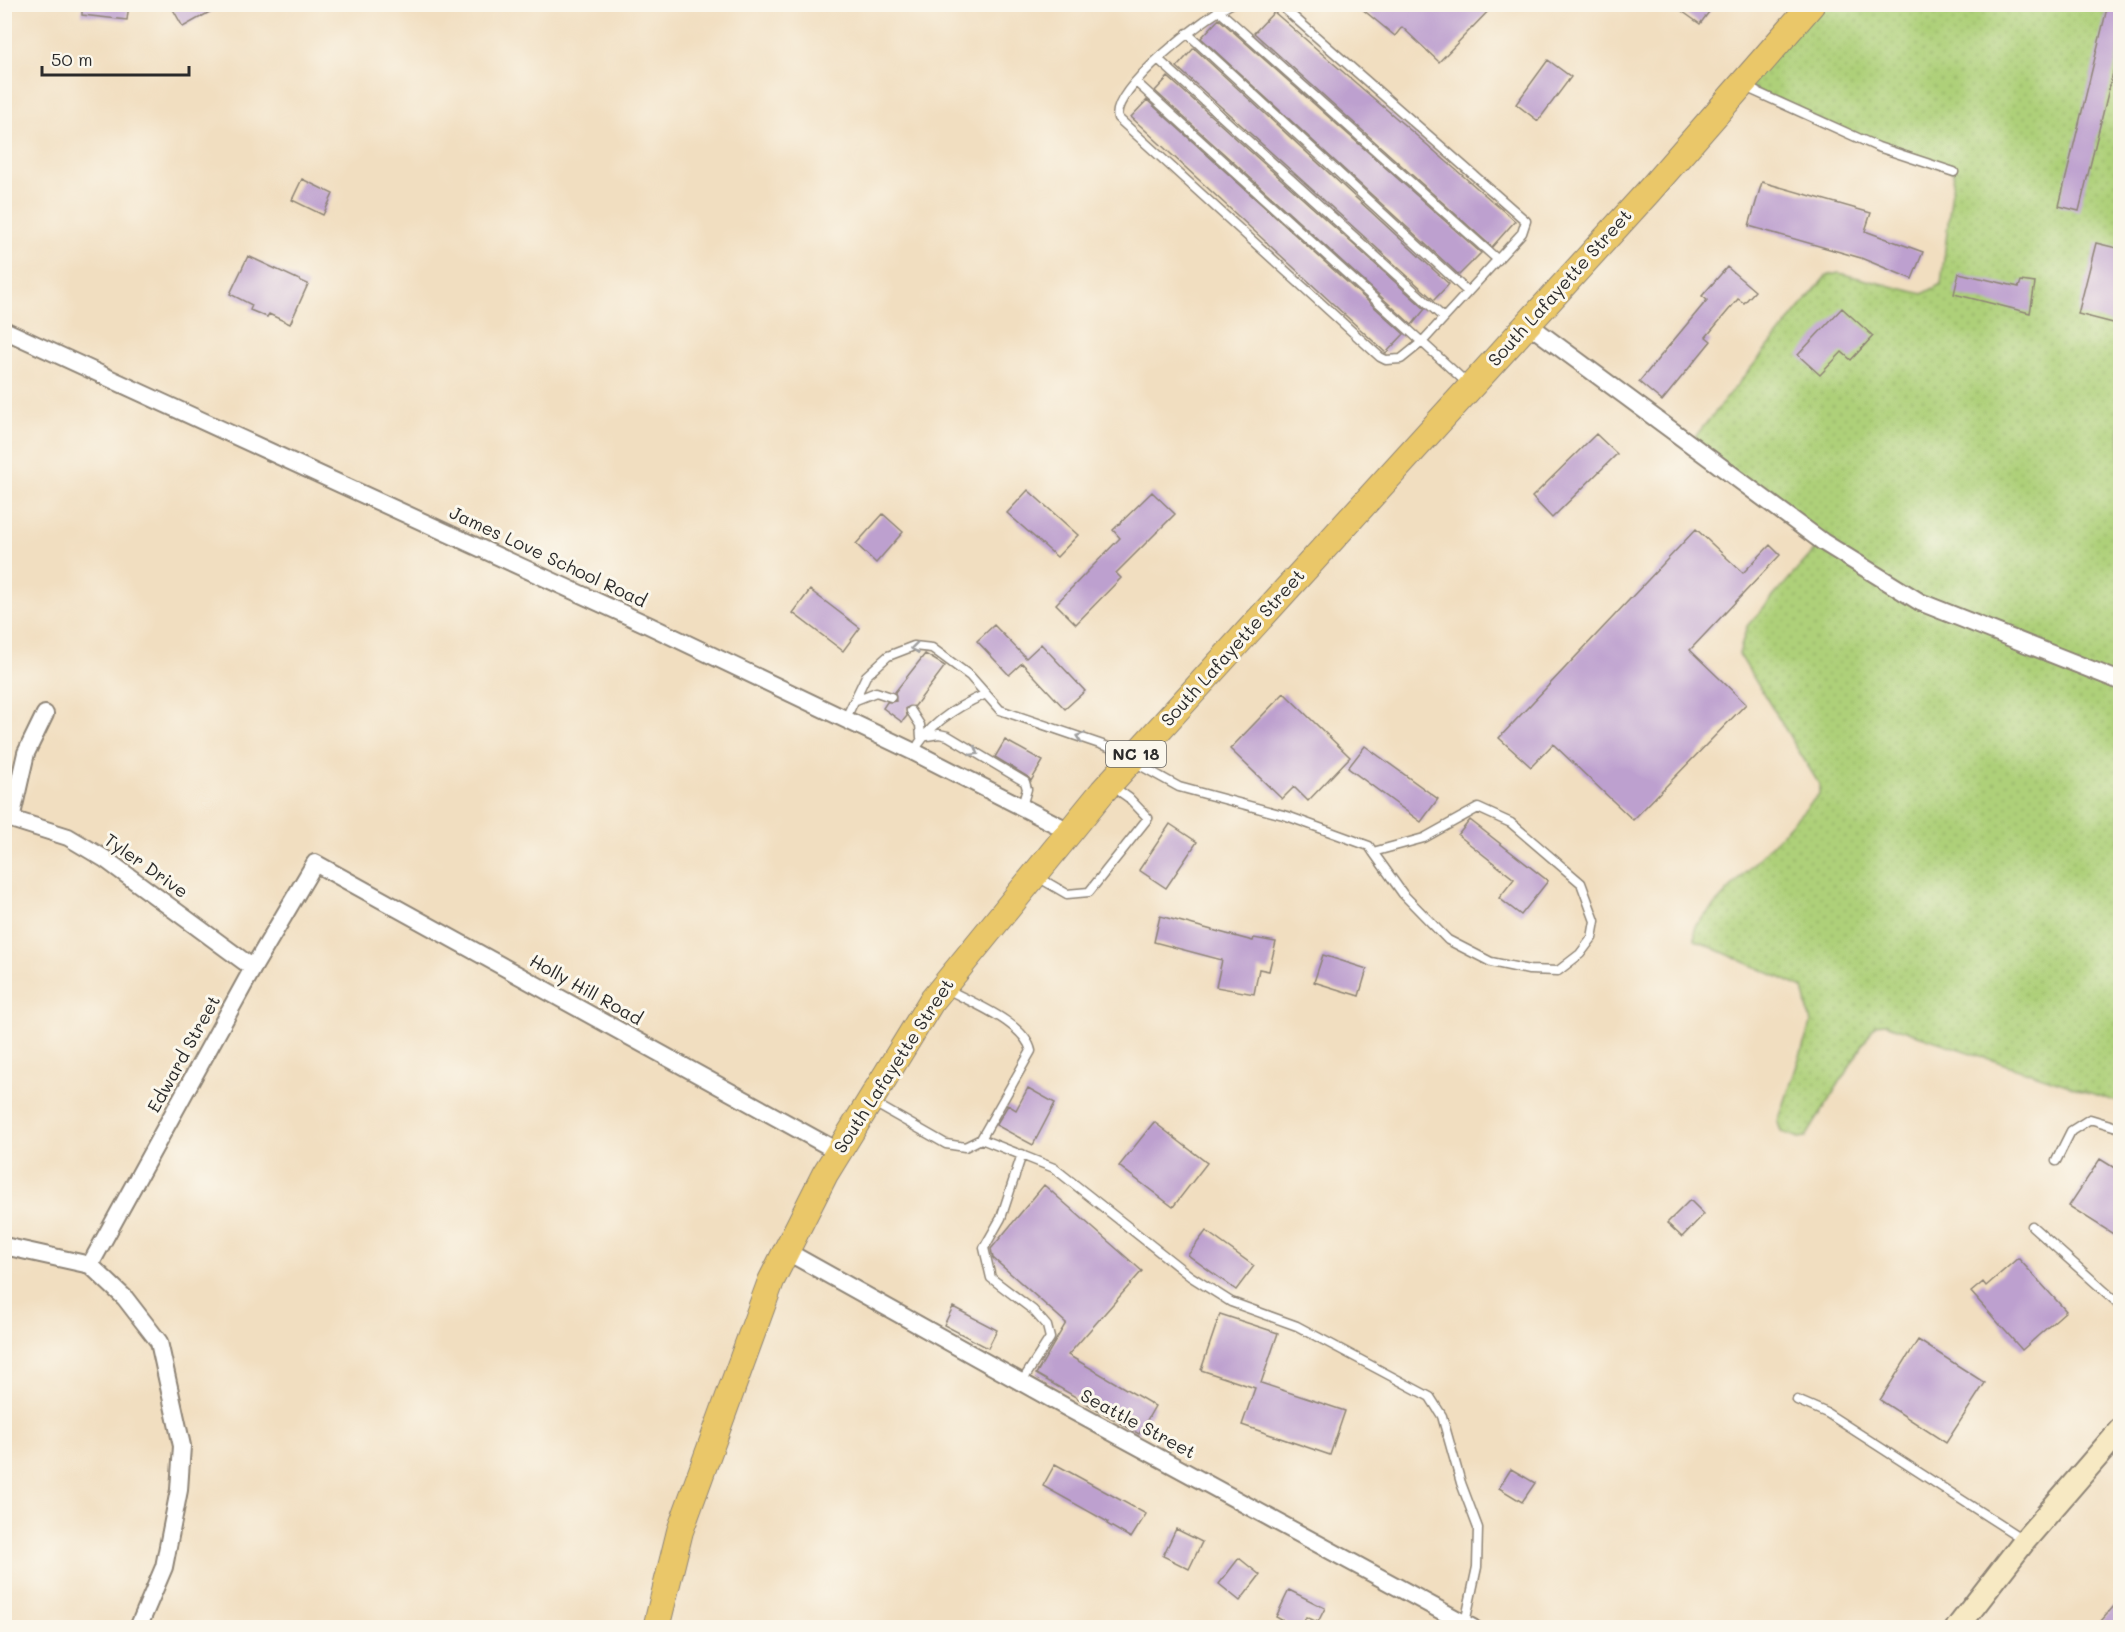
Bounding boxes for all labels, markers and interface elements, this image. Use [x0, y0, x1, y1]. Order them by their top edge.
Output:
scale bar [42, 39, 189, 77]
text: 50 m [51, 47, 93, 71]
street label: South Lafayette Street [1482, 204, 1636, 371]
street label: James Love School Road [446, 500, 651, 612]
street label: South Lafayette Street [1155, 564, 1309, 731]
one-way arrow [910, 642, 919, 654]
one-way arrow [1075, 731, 1086, 744]
road number: NC 18 [1106, 741, 1166, 767]
one-way arrow [969, 744, 979, 756]
street label: Tyler Drive [100, 827, 193, 903]
street label: Holly Hill Road [526, 948, 647, 1030]
street label: South Lafayette Street [828, 973, 959, 1158]
street label: Edward Street [141, 991, 225, 1116]
street label: Seattle Street [1077, 1383, 1200, 1464]

